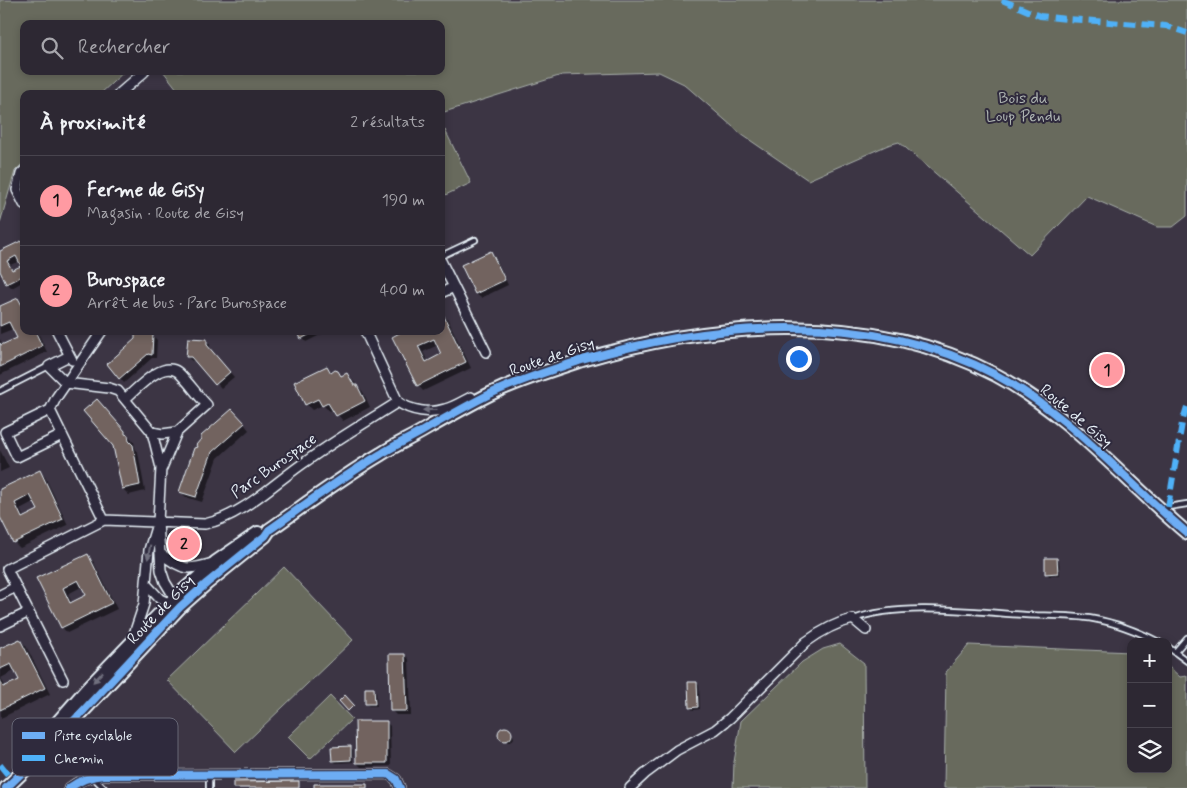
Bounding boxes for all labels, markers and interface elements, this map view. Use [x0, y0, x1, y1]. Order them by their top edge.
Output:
search box [20, 20, 445, 75]
icon: search [38, 34, 66, 62]
text: Rechercher [78, 35, 170, 60]
park label: Bois du Loup Pendu [986, 88, 1060, 127]
text: À proximité [40, 109, 146, 137]
text: 2 résultats [350, 112, 425, 133]
text: Ferme de Gisy [87, 178, 205, 203]
text: 1 [52, 190, 60, 211]
text: 190 m [382, 190, 425, 211]
text: Magasin · Route de Gisy [87, 203, 244, 224]
text: Burospace [87, 268, 165, 293]
text: 2 [52, 280, 60, 301]
text: 400 m [380, 280, 425, 301]
text: Arrêt de bus · Parc Burospace [87, 293, 287, 314]
street label: Route de Gisy [507, 333, 597, 381]
your location [786, 346, 812, 372]
pin: 1 [1091, 351, 1123, 389]
street label: Route de Gisy [1035, 379, 1117, 453]
one-way arrow [422, 406, 438, 414]
street label: Parc Burospace [227, 429, 321, 503]
pin: 2 [168, 525, 200, 563]
one-way arrow [145, 545, 153, 561]
street label: Route de Gisy [123, 571, 199, 649]
map controls [1127, 638, 1172, 773]
button: + [1127, 638, 1172, 683]
one-way arrow [92, 670, 104, 682]
button: − [1127, 683, 1172, 728]
legend [12, 718, 178, 776]
text: Piste cyclable [54, 727, 132, 745]
button: layers [1127, 728, 1172, 773]
text: Chemin [54, 750, 104, 768]

